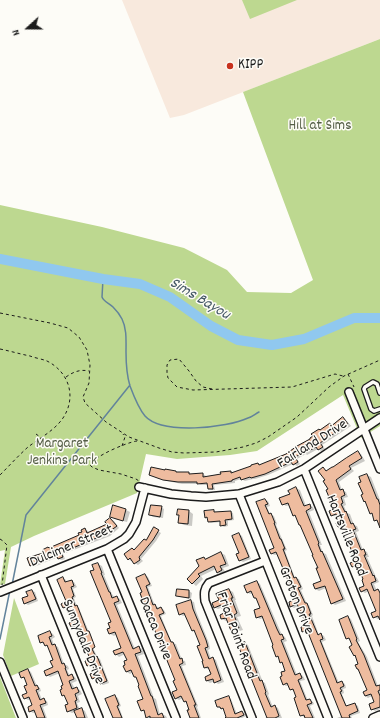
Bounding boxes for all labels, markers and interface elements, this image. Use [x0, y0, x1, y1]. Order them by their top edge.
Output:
north arrow [8, 8, 48, 48]
text: N [8, 27, 25, 38]
place label: KIPP [238, 57, 263, 75]
marker: KIPP [225, 61, 235, 71]
park label: Hill at Sims [289, 118, 351, 136]
water label: Sims Bayou [165, 275, 233, 325]
street label: Fairland Drive [275, 416, 351, 474]
park label: Margaret Jenkins Park [27, 436, 97, 471]
street label: Hartsville Road [320, 493, 370, 579]
street label: Dulcimer Street [28, 521, 116, 573]
street label: Groton Drive [273, 565, 317, 637]
street label: Friar Point Road [211, 590, 259, 682]
street label: Dacca Drive [133, 595, 175, 663]
street label: Sunnydale Drive [57, 597, 107, 687]

